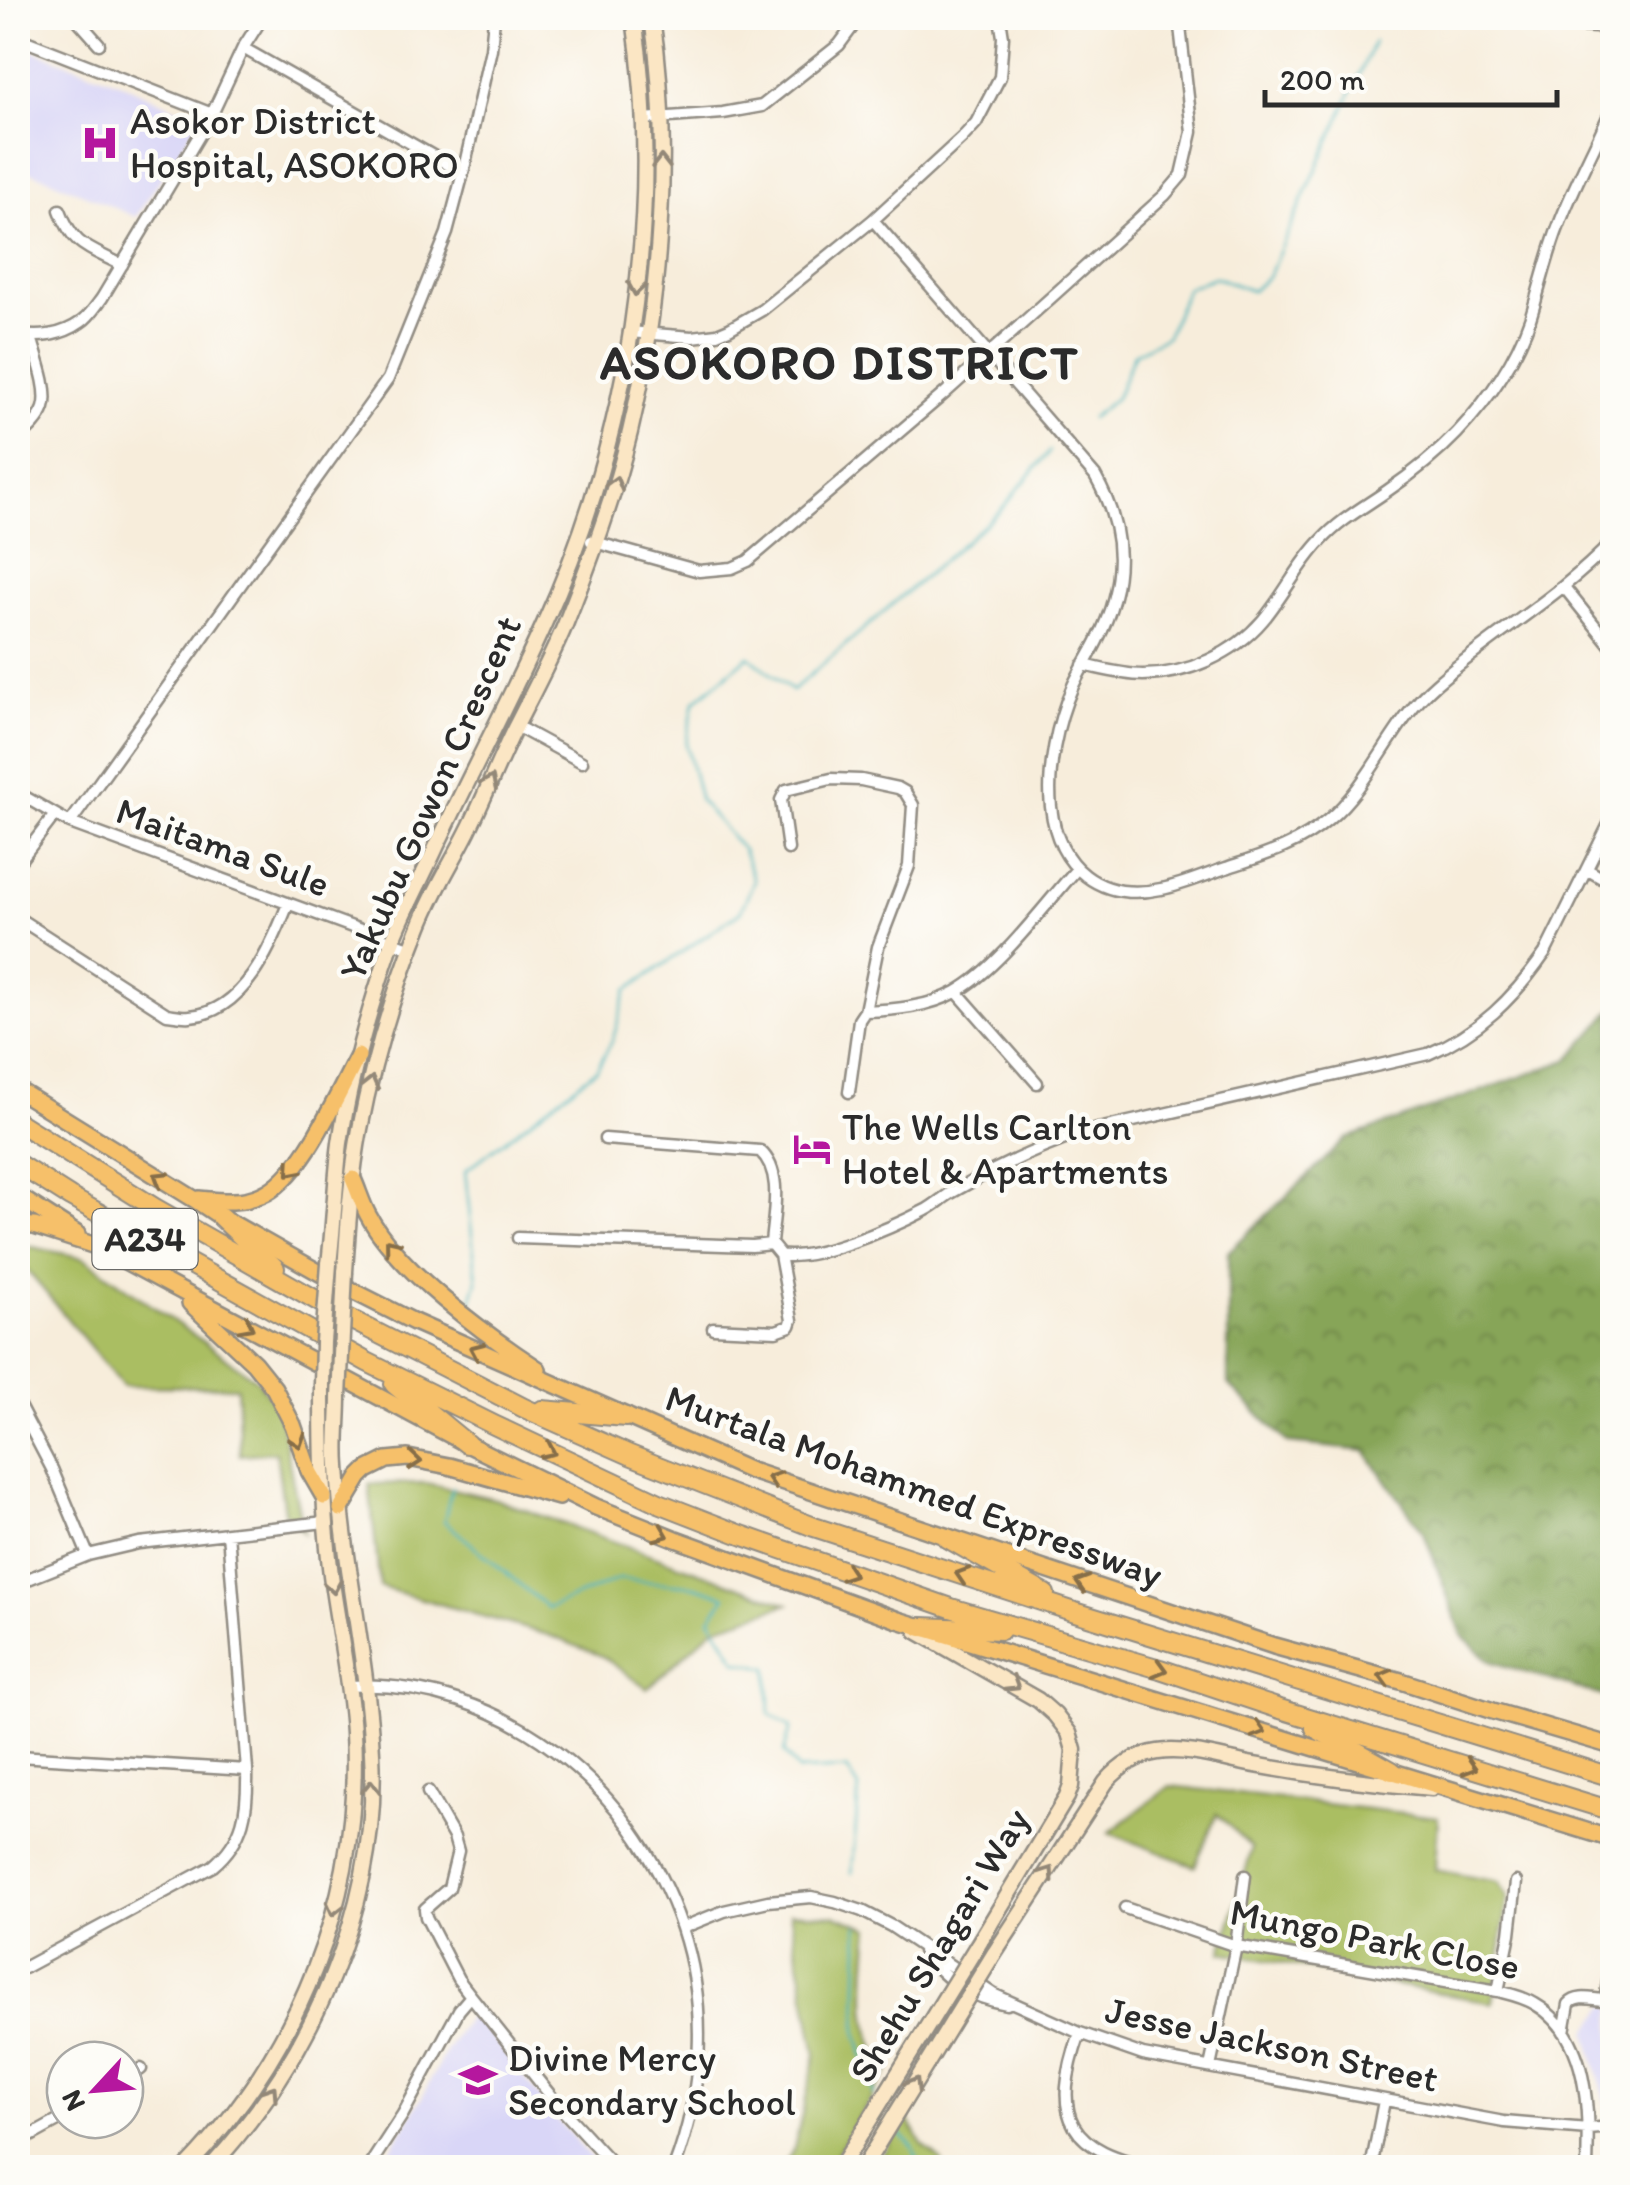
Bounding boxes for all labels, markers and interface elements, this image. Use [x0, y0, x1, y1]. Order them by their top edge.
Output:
scale bar [1265, 45, 1558, 107]
text: 200 m [1280, 61, 1365, 98]
place label: Asokor District Hospital, ASOKORO [130, 98, 459, 188]
hospital icon: Asokor District Hospital, ASOKORO [79, 122, 121, 164]
one-way arrow [650, 154, 672, 170]
one-way arrow [626, 281, 647, 297]
district label: ASOKORO DISTRICT [600, 333, 1080, 391]
one-way arrow [603, 475, 624, 492]
street label: Yakubu Gowon Crescent [329, 609, 531, 987]
one-way arrow [478, 774, 498, 792]
street label: Maitama Sule [110, 787, 336, 907]
one-way arrow [359, 1075, 380, 1092]
place label: The Wells Carlton Hotel & Apartments [842, 1104, 1169, 1194]
hotel icon: The Wells Carlton Hotel & Apartments [791, 1128, 833, 1170]
one-way arrow [285, 1158, 303, 1177]
one-way arrow [153, 1171, 171, 1190]
road number: A234 [92, 1209, 198, 1269]
one-way arrow [385, 1239, 403, 1257]
one-way arrow [236, 1314, 254, 1334]
one-way arrow [468, 1342, 486, 1362]
street label: Murtala Mohammed Expressway [659, 1375, 1169, 1598]
one-way arrow [287, 1432, 307, 1449]
one-way arrow [538, 1439, 556, 1459]
one-way arrow [408, 1450, 424, 1471]
one-way arrow [766, 1470, 783, 1491]
one-way arrow [653, 1522, 670, 1542]
one-way arrow [840, 1562, 857, 1582]
one-way arrow [955, 1567, 972, 1587]
one-way arrow [1074, 1574, 1091, 1594]
one-way arrow [322, 1579, 343, 1596]
one-way arrow [1151, 1657, 1168, 1678]
one-way arrow [1377, 1668, 1394, 1689]
one-way arrow [1002, 1673, 1020, 1692]
one-way arrow [1250, 1718, 1267, 1739]
one-way arrow [1460, 1755, 1477, 1776]
one-way arrow [361, 1779, 382, 1795]
street label: Shehu Shagari Way [839, 1799, 1039, 2091]
one-way arrow [1035, 1865, 1054, 1883]
street label: Mungo Park Close [1226, 1888, 1524, 1990]
one-way arrow [325, 1900, 346, 1917]
street label: Jesse Jackson Street [1101, 1986, 1443, 2102]
place label: Divine Mercy Secondary School [508, 2035, 796, 2125]
north arrow [45, 2040, 145, 2140]
school or university icon: Divine Mercy Secondary School [457, 2059, 499, 2101]
one-way arrow [902, 2077, 921, 2095]
one-way arrow [258, 2084, 277, 2102]
text: N [53, 2085, 92, 2117]

